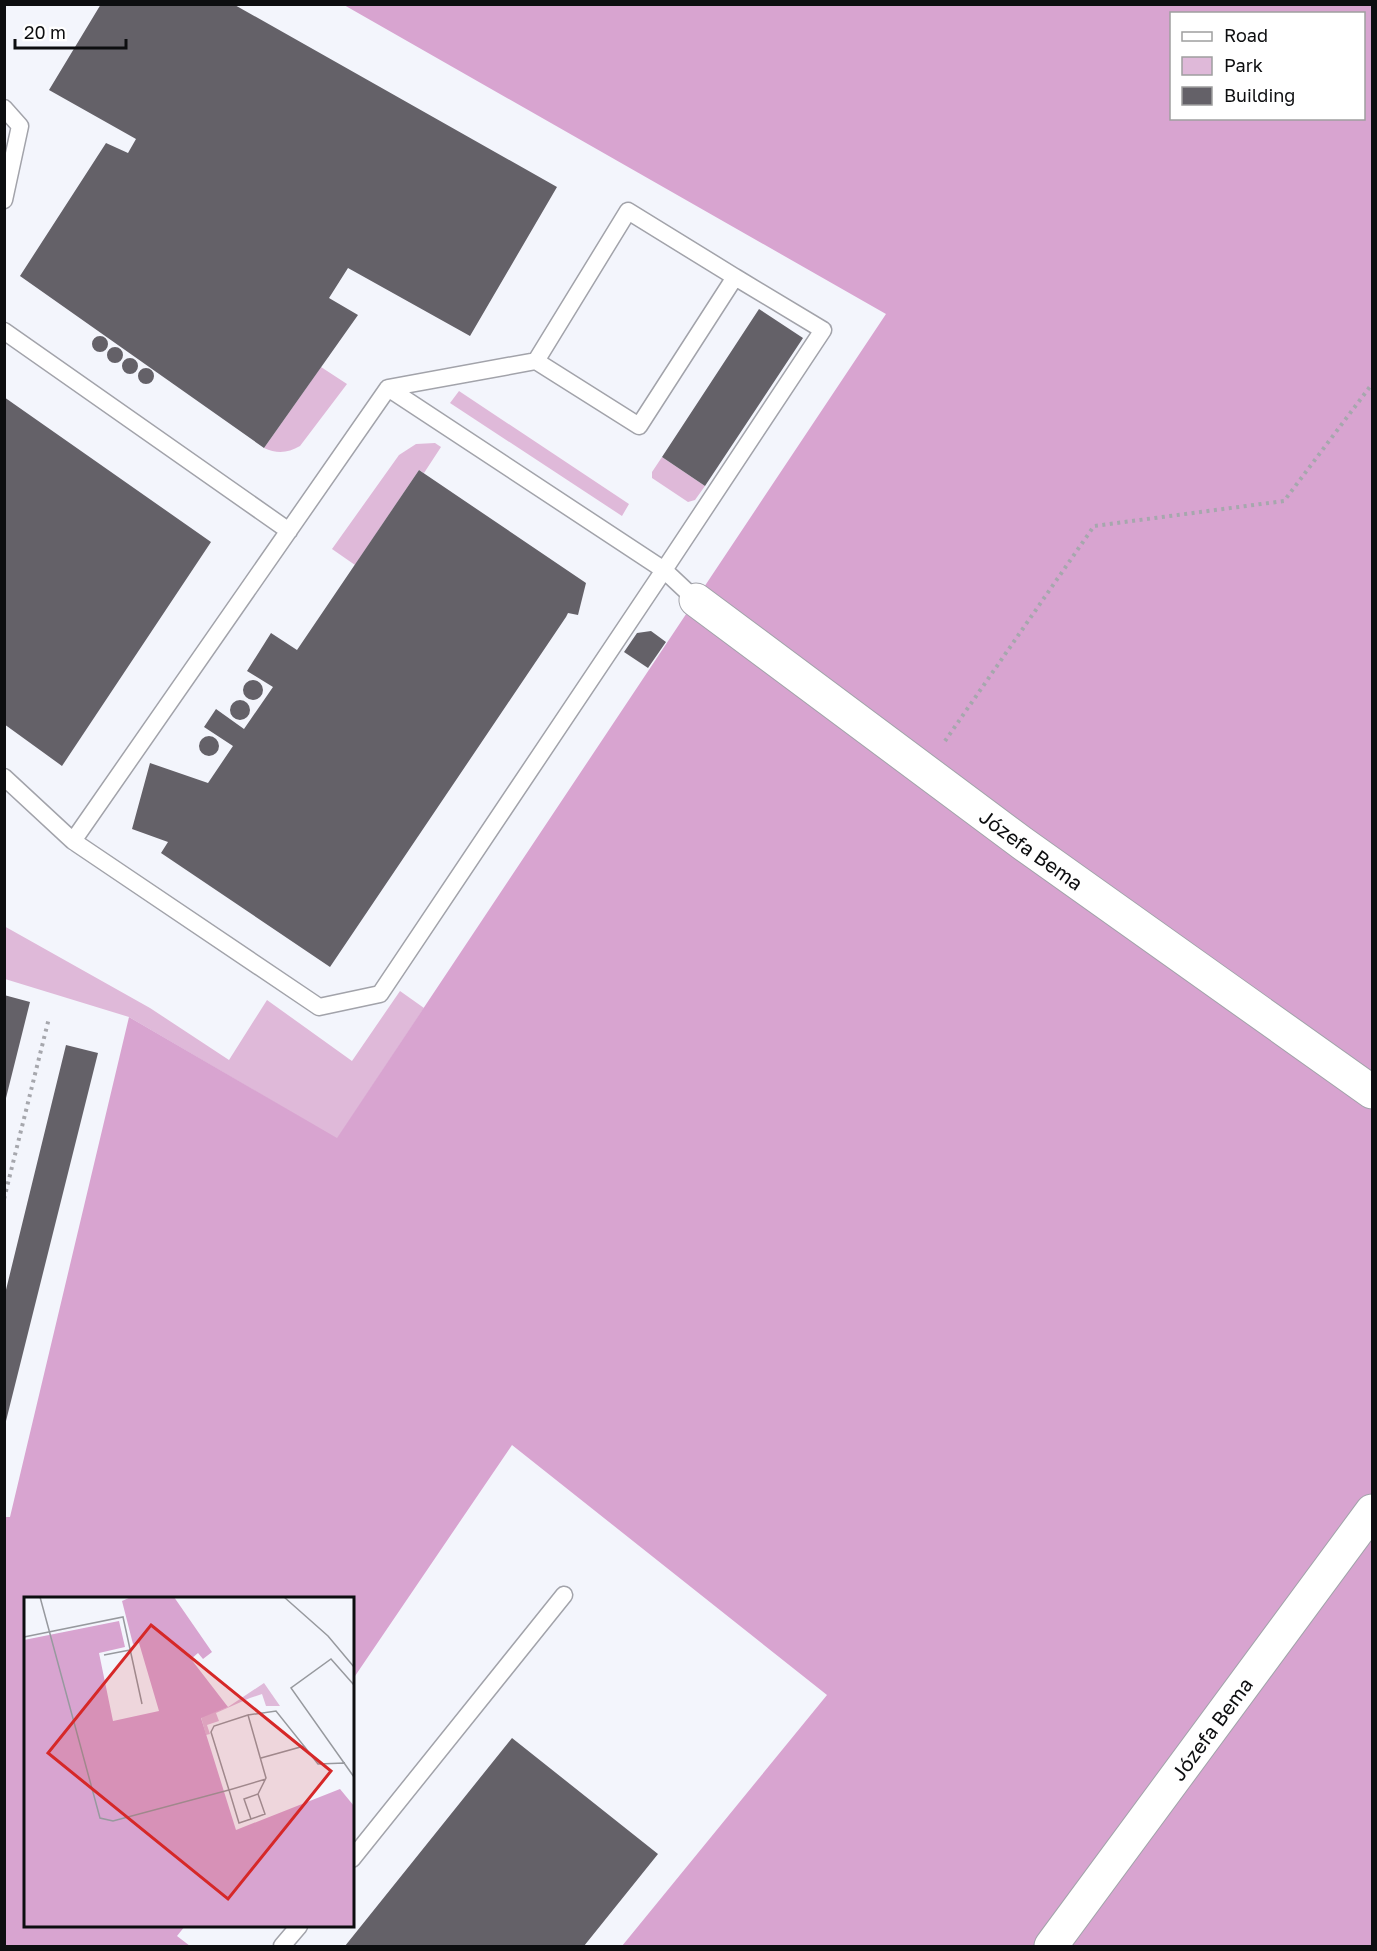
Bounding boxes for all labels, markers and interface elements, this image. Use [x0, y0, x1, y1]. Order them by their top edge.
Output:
scale bar [15, 12, 126, 50]
legend [1170, 12, 1365, 120]
text: 20 m [24, 21, 66, 43]
text: Road [1224, 24, 1268, 46]
text: Park [1224, 54, 1263, 76]
text: Building [1224, 84, 1295, 106]
street label: Józefa Bema [975, 804, 1088, 895]
inset map [24, 1597, 354, 1927]
street label: Józefa Bema [1165, 1673, 1257, 1785]

